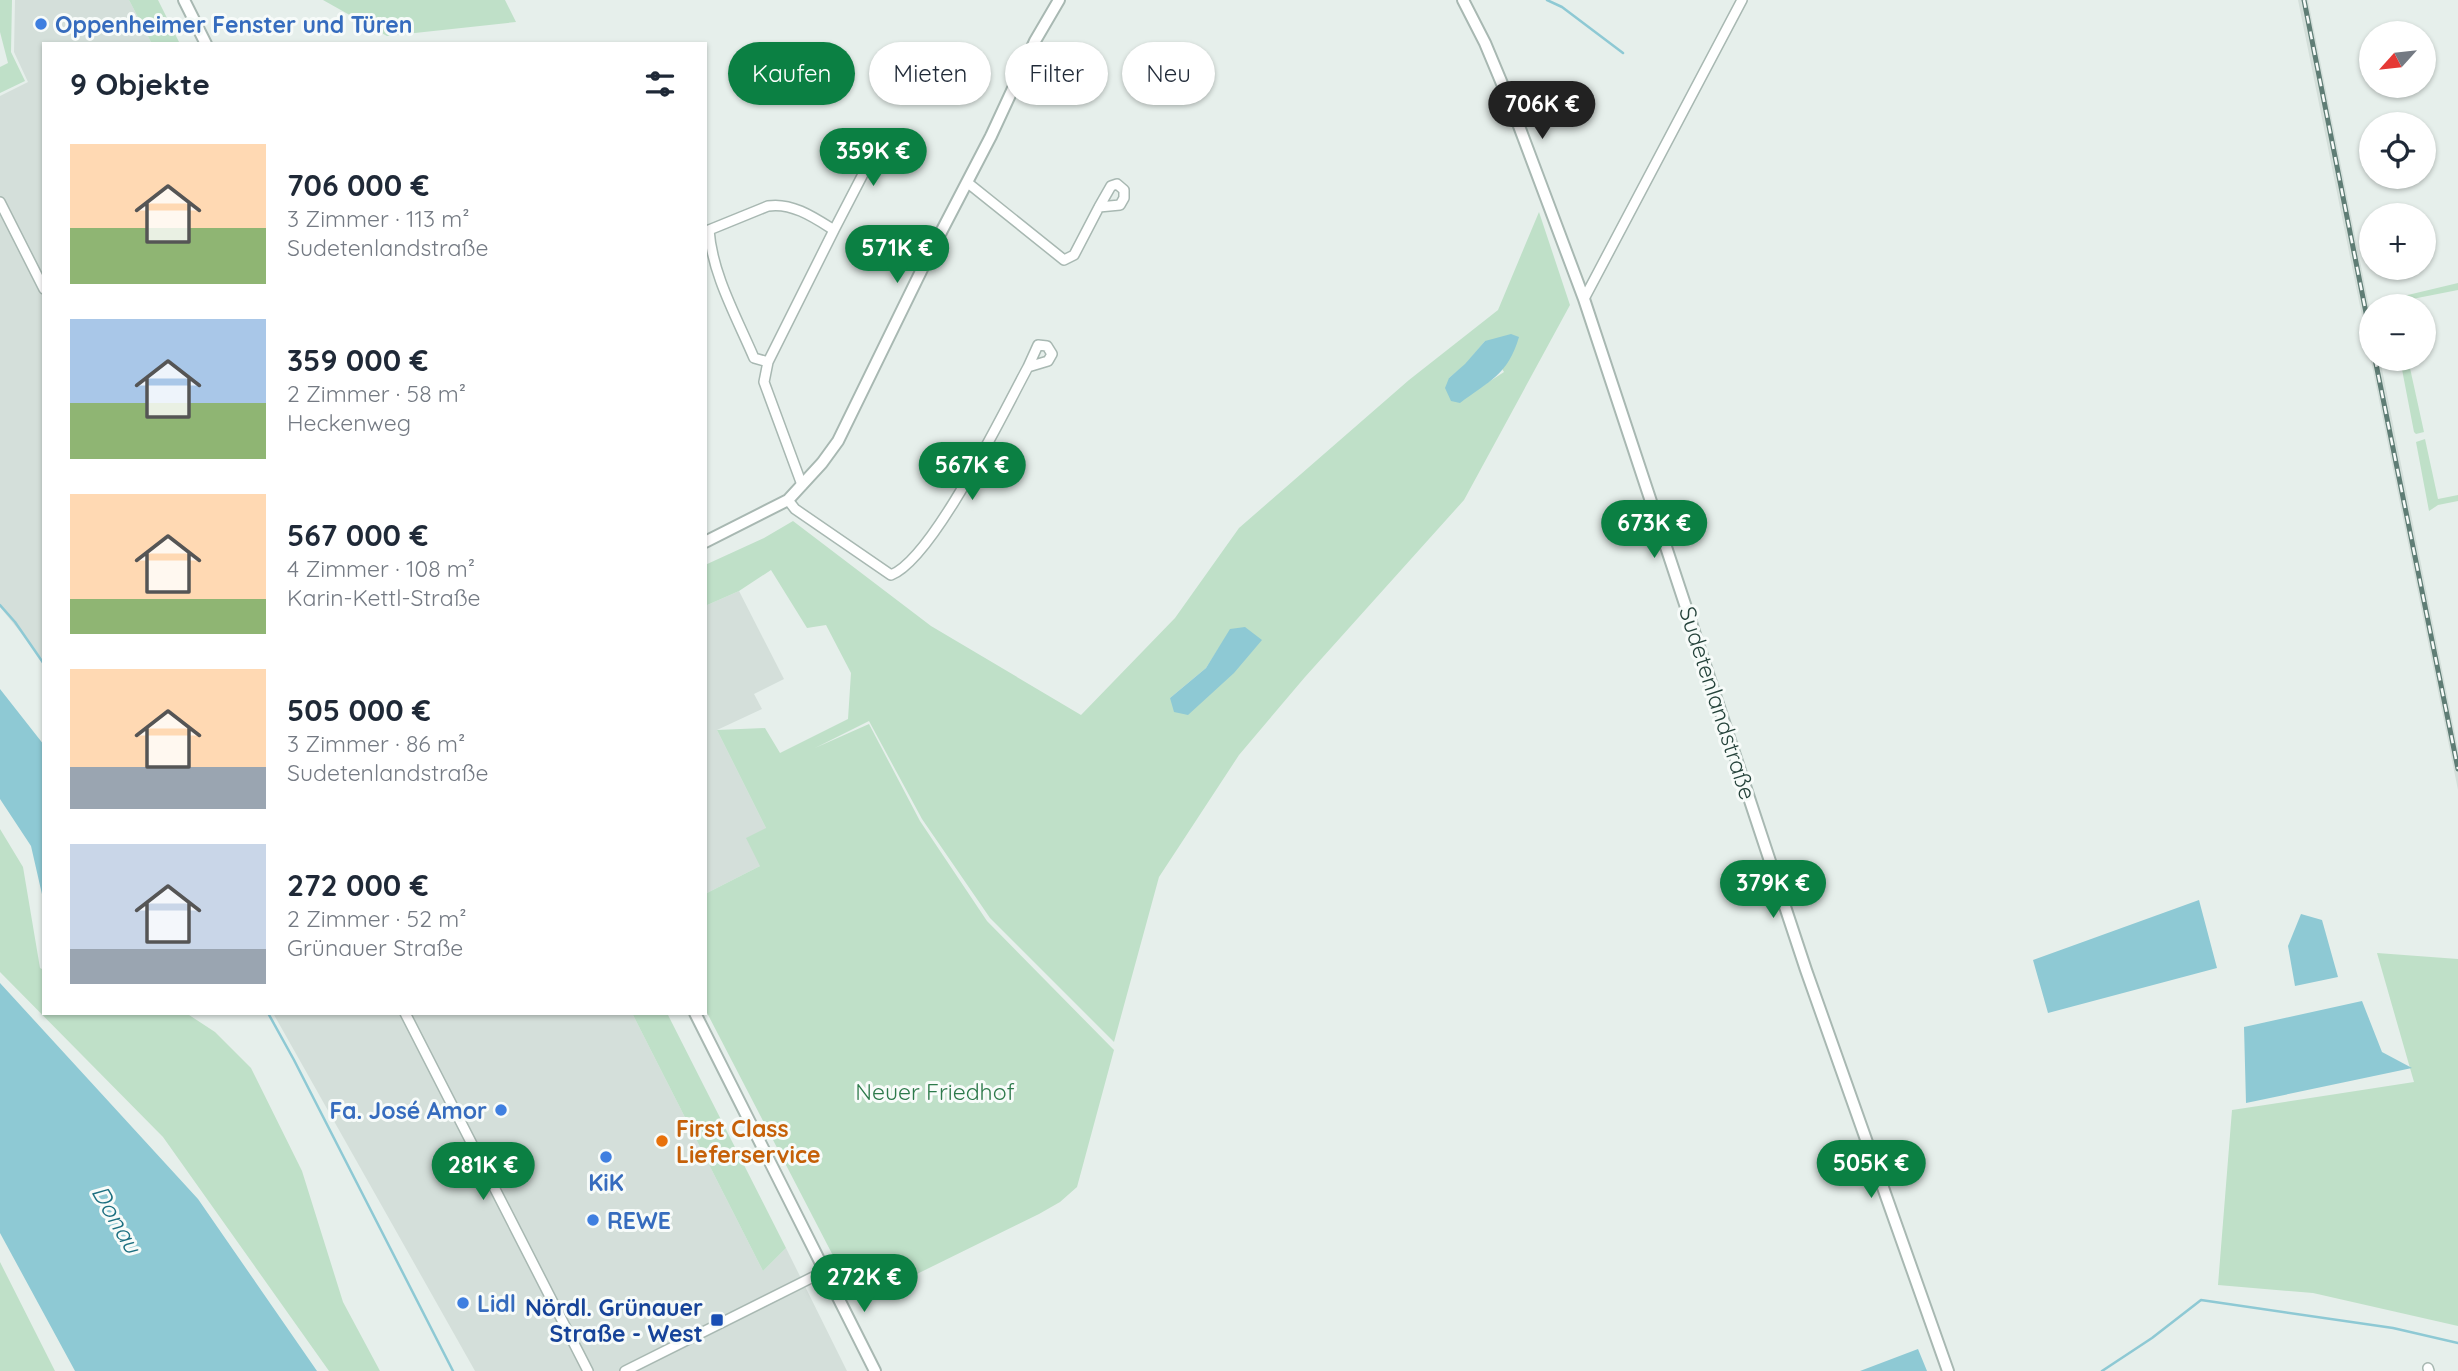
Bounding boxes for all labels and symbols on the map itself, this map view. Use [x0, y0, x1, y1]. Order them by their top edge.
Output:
place label: Oppenheimer Fenster und Türen [55, 10, 413, 39]
marker: Oppenheimer Fenster und Türen [33, 16, 49, 32]
north arrow [2359, 21, 2436, 98]
pin: 706K € [1485, 82, 1599, 141]
pin: 359K € [816, 128, 930, 188]
pin: 571K € [840, 226, 954, 285]
pin: 567K € [915, 442, 1029, 502]
pin: 673K € [1597, 500, 1711, 560]
street label: Sudetenlandstraße [1673, 603, 1763, 803]
pin: 379K € [1716, 860, 1830, 920]
park label: Neuer Friedhof [855, 1077, 1015, 1106]
place label: Fa. José Amor [330, 1096, 487, 1125]
marker: Fa. José Amor [493, 1102, 509, 1118]
place label: First Class Lieferservice [676, 1114, 821, 1169]
marker: First Class Lieferservice [654, 1133, 670, 1149]
pin: 505K € [1814, 1140, 1928, 1200]
pin: 281K € [426, 1142, 540, 1202]
marker: KiK [598, 1149, 614, 1165]
place label: KiK [588, 1168, 624, 1197]
water label: Donau [86, 1180, 149, 1260]
place label: REWE [607, 1206, 671, 1235]
marker: REWE [585, 1212, 601, 1228]
pin: 272K € [807, 1254, 921, 1314]
place label: Lidl [477, 1289, 516, 1318]
place label: Nördl. Grünauer Straße - West [525, 1293, 703, 1348]
marker: Lidl [455, 1295, 471, 1311]
marker: Nördl. Grünauer Straße - West [709, 1312, 725, 1328]

